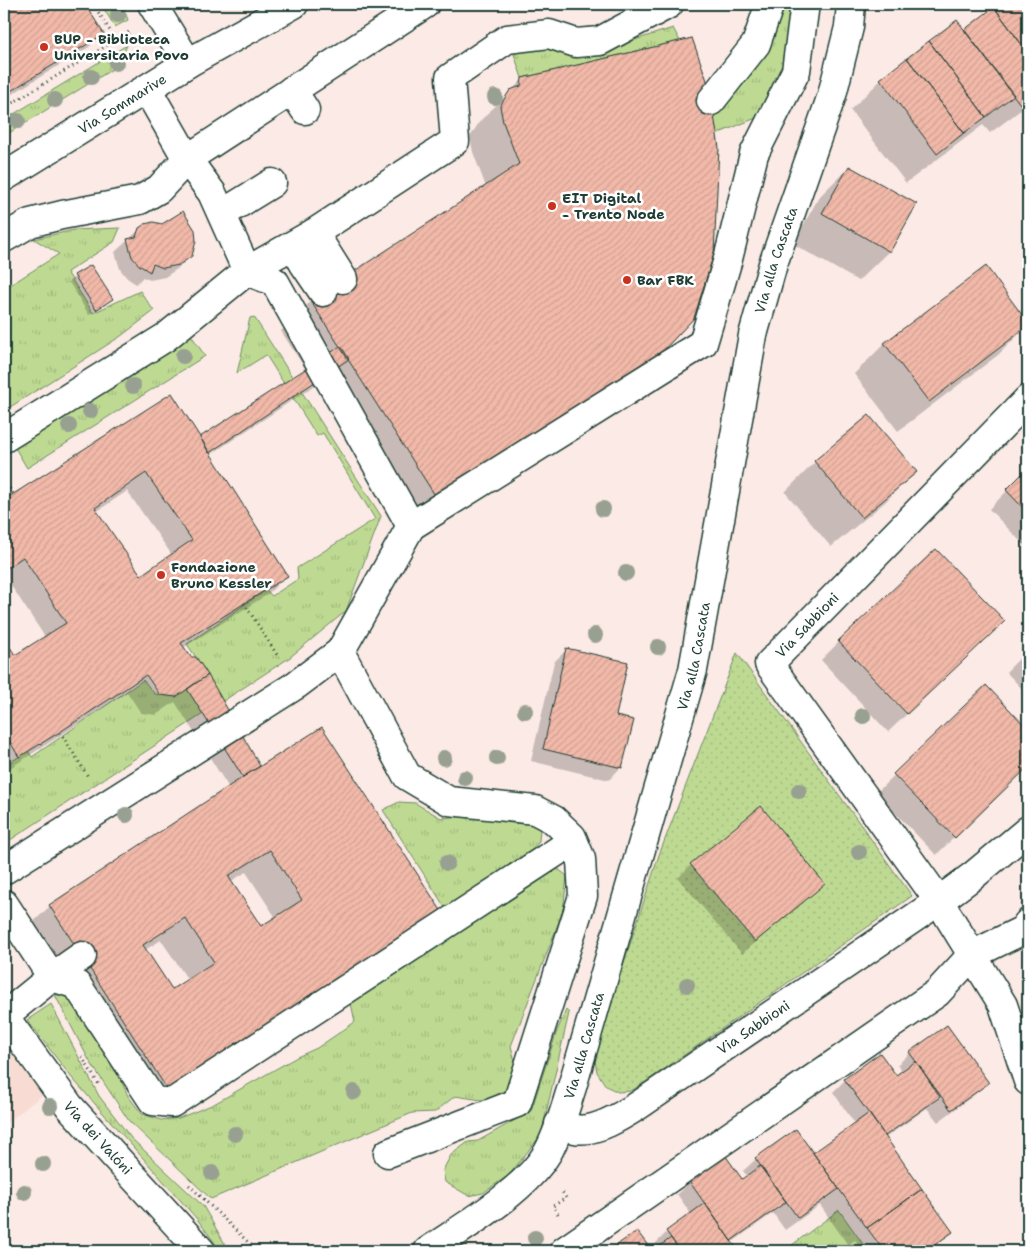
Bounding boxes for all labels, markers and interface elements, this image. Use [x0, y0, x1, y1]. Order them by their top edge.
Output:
place label: BUP - Biblioteca Universitaria Povo [54, 30, 189, 64]
marker: BUP - Biblioteca Universitaria Povo [38, 41, 50, 53]
street label: Via Sommarive [75, 70, 170, 138]
place label: EIT Digital - Trento Node [562, 189, 665, 223]
marker: EIT Digital - Trento Node [546, 200, 558, 212]
street label: Via alla Cascata [751, 204, 801, 315]
place label: Bar FBK [637, 271, 694, 289]
marker: Bar FBK [621, 274, 633, 286]
place label: Fondazione Bruno Kessler [171, 558, 272, 592]
marker: Fondazione Bruno Kessler [155, 569, 167, 581]
street label: Via Sabbioni [771, 589, 843, 661]
street label: Via alla Cascata [673, 600, 714, 713]
street label: Via alla Cascata [560, 990, 608, 1101]
street label: Via Sabbioni [714, 996, 793, 1058]
street label: Via dei Valóni [60, 1097, 136, 1178]

